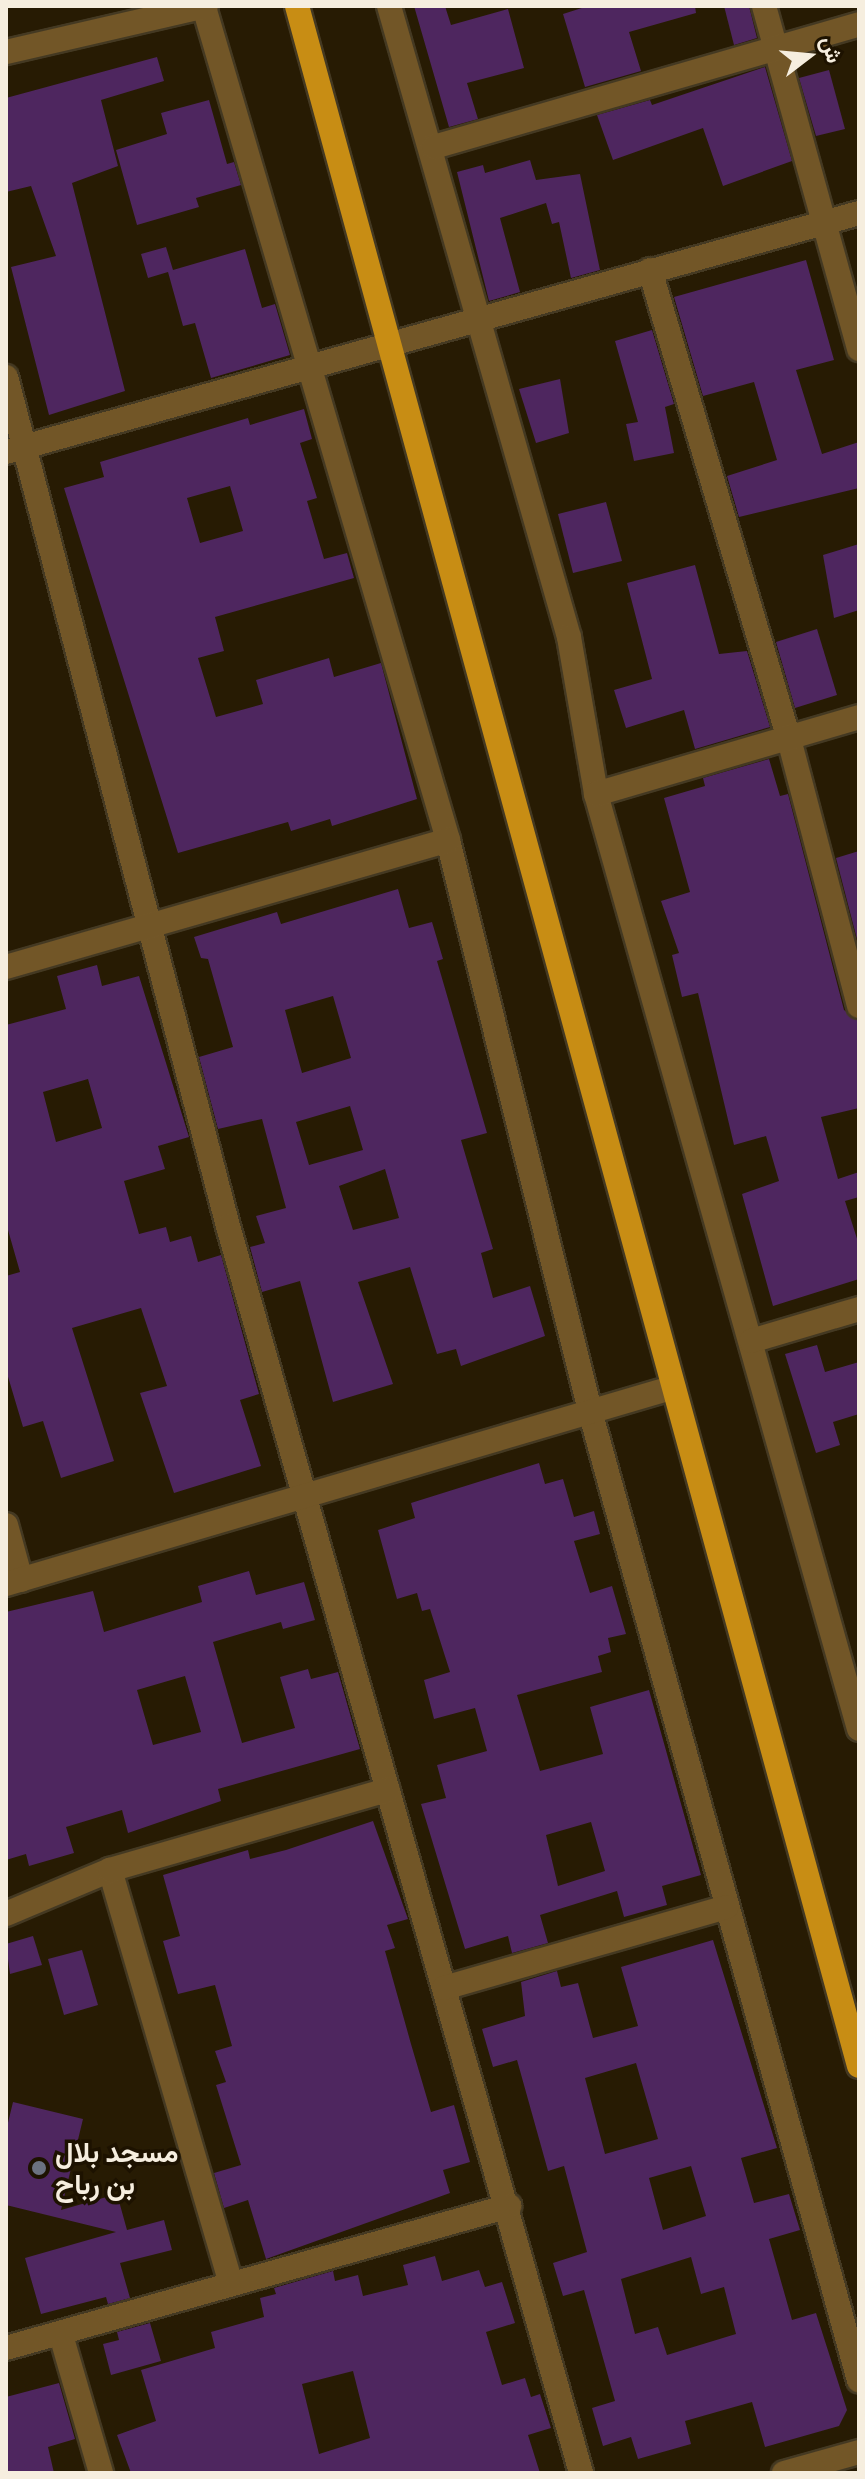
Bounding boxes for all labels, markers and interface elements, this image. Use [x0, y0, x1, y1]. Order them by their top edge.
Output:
north arrow [769, 16, 849, 96]
text: ش [812, 32, 852, 67]
place label: مسجد بلال بن رباح [55, 2135, 179, 2201]
marker: مسجد بلال بن رباح [30, 2159, 48, 2177]

